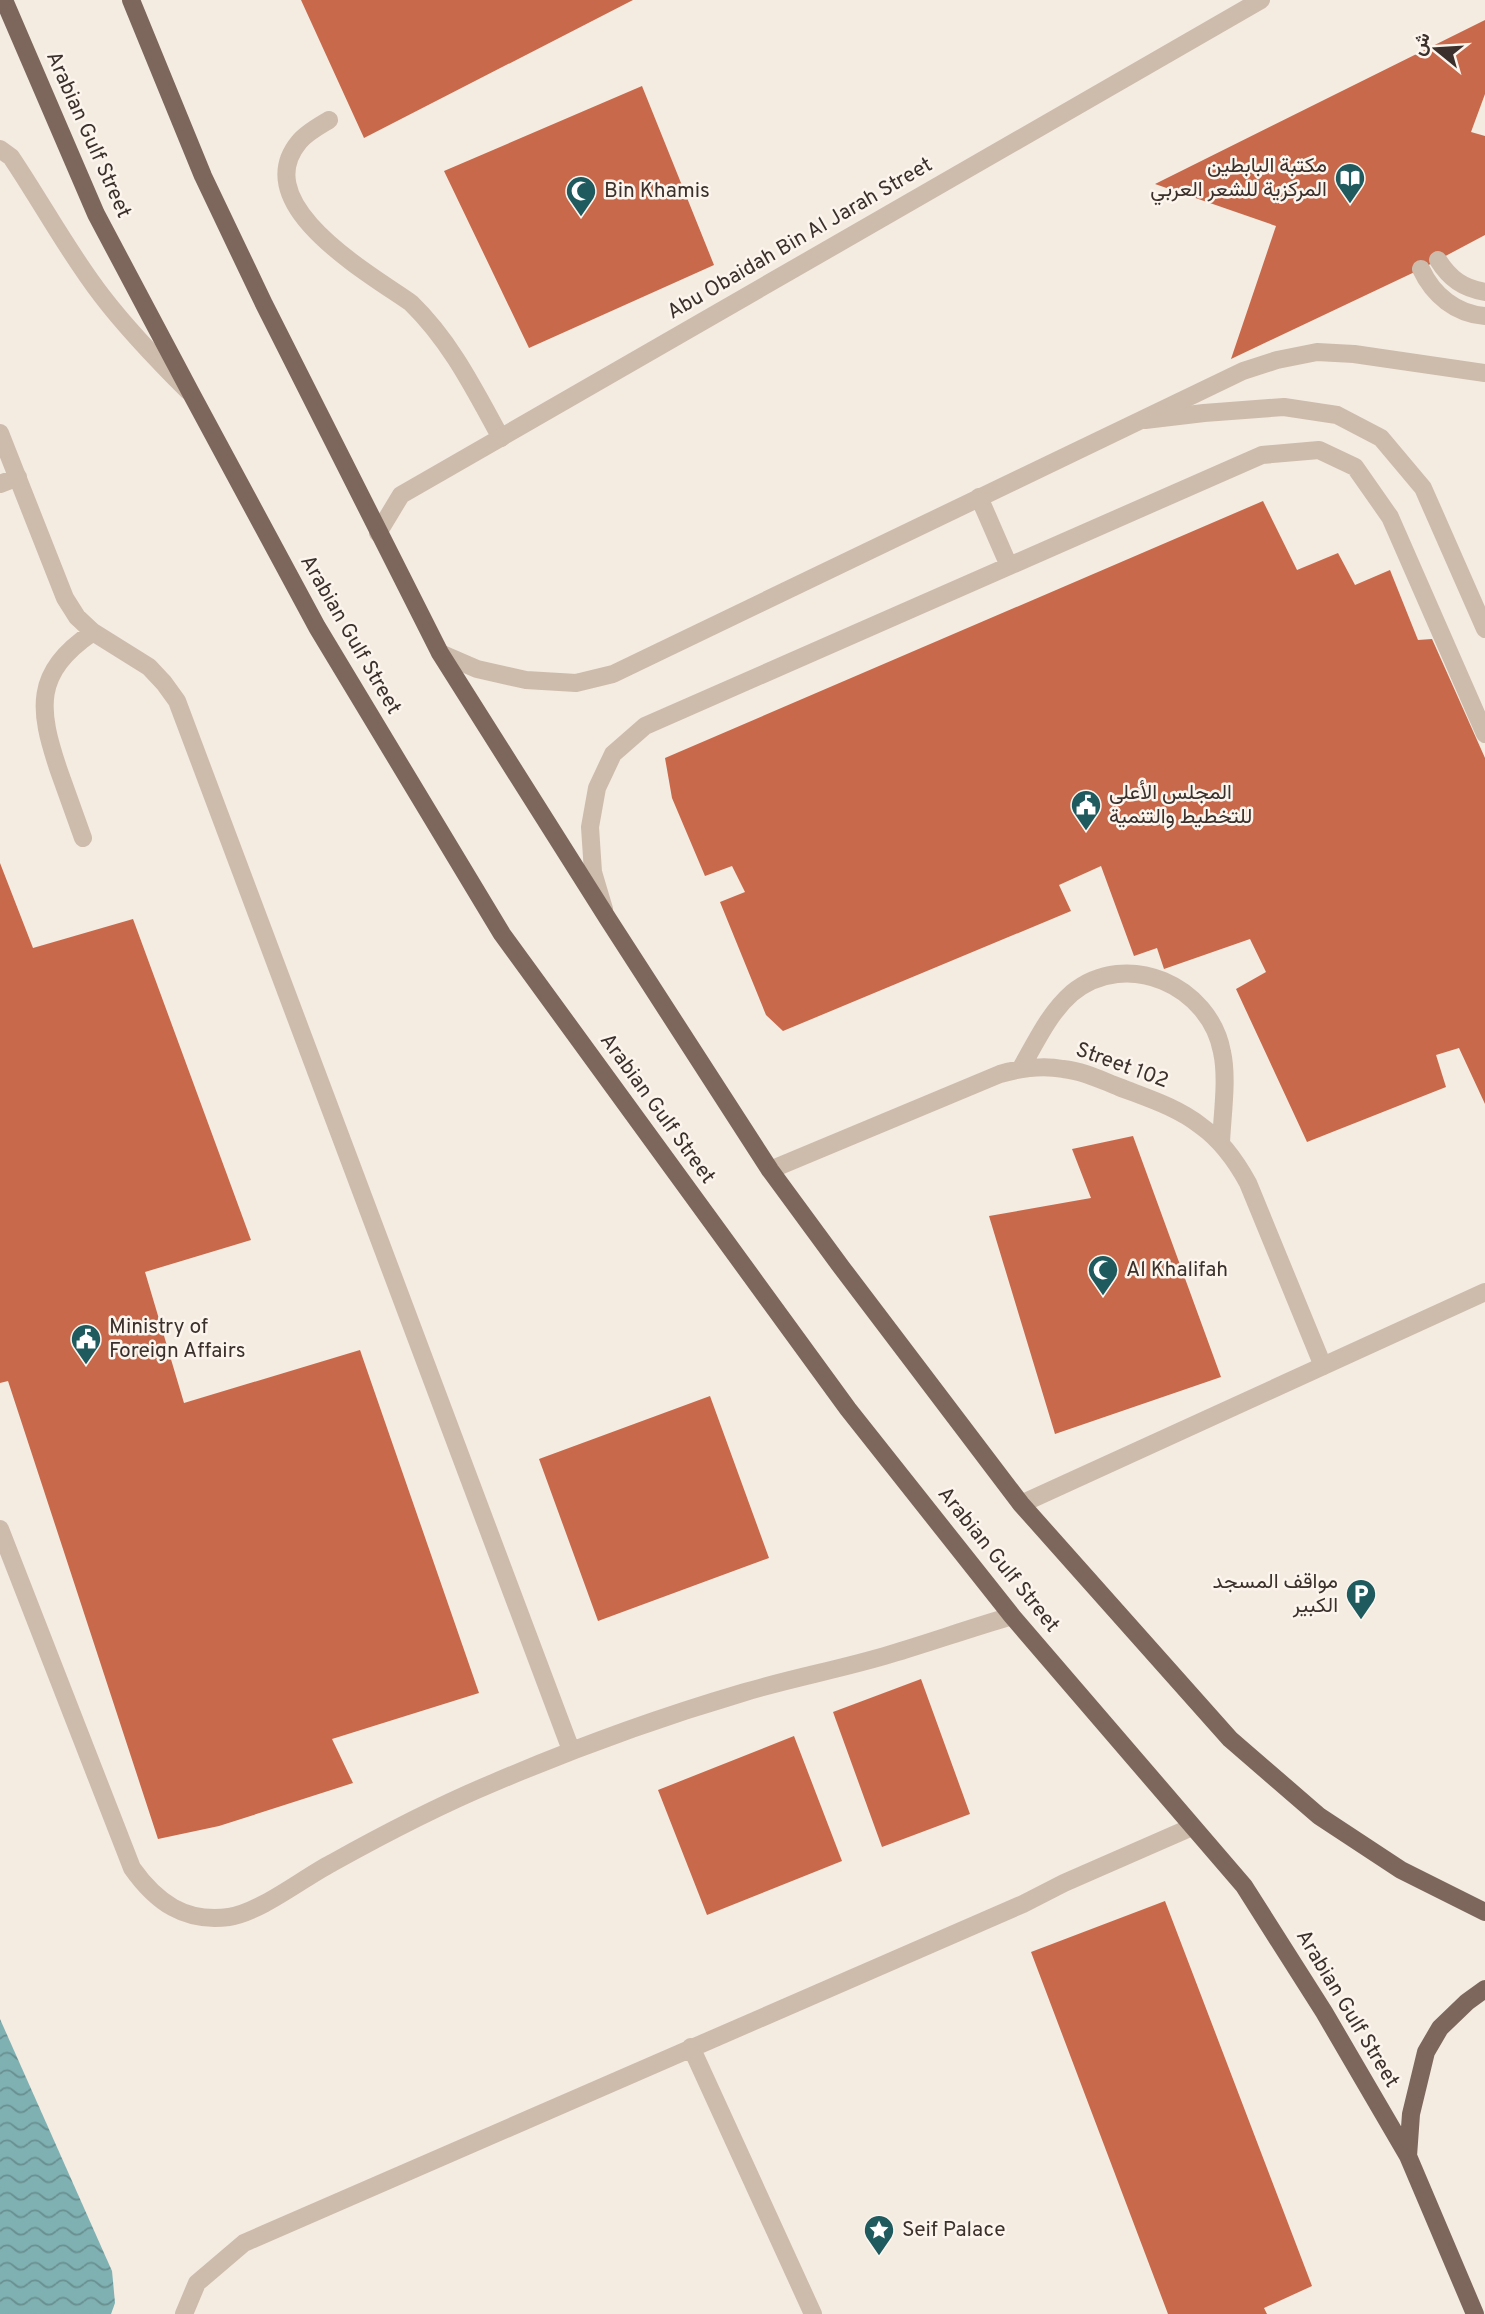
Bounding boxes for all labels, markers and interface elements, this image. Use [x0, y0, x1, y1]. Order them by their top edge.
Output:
north arrow [1401, 14, 1471, 84]
text: ش [1407, 30, 1437, 59]
street label: Arabian Gulf Street [39, 47, 137, 223]
street label: Abu Obaidah Bin Al Jarah Street [662, 152, 938, 326]
place label: مكتبة البابطين المركزية للشعر العربي [1150, 153, 1327, 206]
library icon: مكتبة البابطين المركزية للشعر العربي [1333, 161, 1367, 205]
mosque icon: Bin Khamis [564, 174, 598, 218]
place label: Bin Khamis [604, 178, 710, 205]
street label: Arabian Gulf Street [293, 550, 407, 720]
place label: المجلس الأعلى للتخطيط والتنمية [1109, 780, 1252, 831]
public building icon: المجلس الأعلى للتخطيط والتنمية [1069, 788, 1103, 832]
street label: Arabian Gulf Street [593, 1028, 721, 1190]
street label: Street 102 [1072, 1037, 1172, 1095]
mosque icon: Al Khalifah [1086, 1253, 1120, 1297]
place label: Al Khalifah [1126, 1257, 1228, 1284]
place label: Ministry of Foreign Affairs [109, 1314, 246, 1365]
public building icon: Ministry of Foreign Affairs [69, 1322, 103, 1366]
street label: Arabian Gulf Street [931, 1482, 1065, 1638]
place label: مواقف المسجد الكبير [1212, 1569, 1338, 1620]
parking icon: مواقف المسجد الكبير [1344, 1577, 1378, 1621]
street label: Arabian Gulf Street [1289, 1925, 1405, 2093]
place icon: Seif Palace [862, 2213, 896, 2257]
place label: Seif Palace [902, 2217, 1005, 2244]

